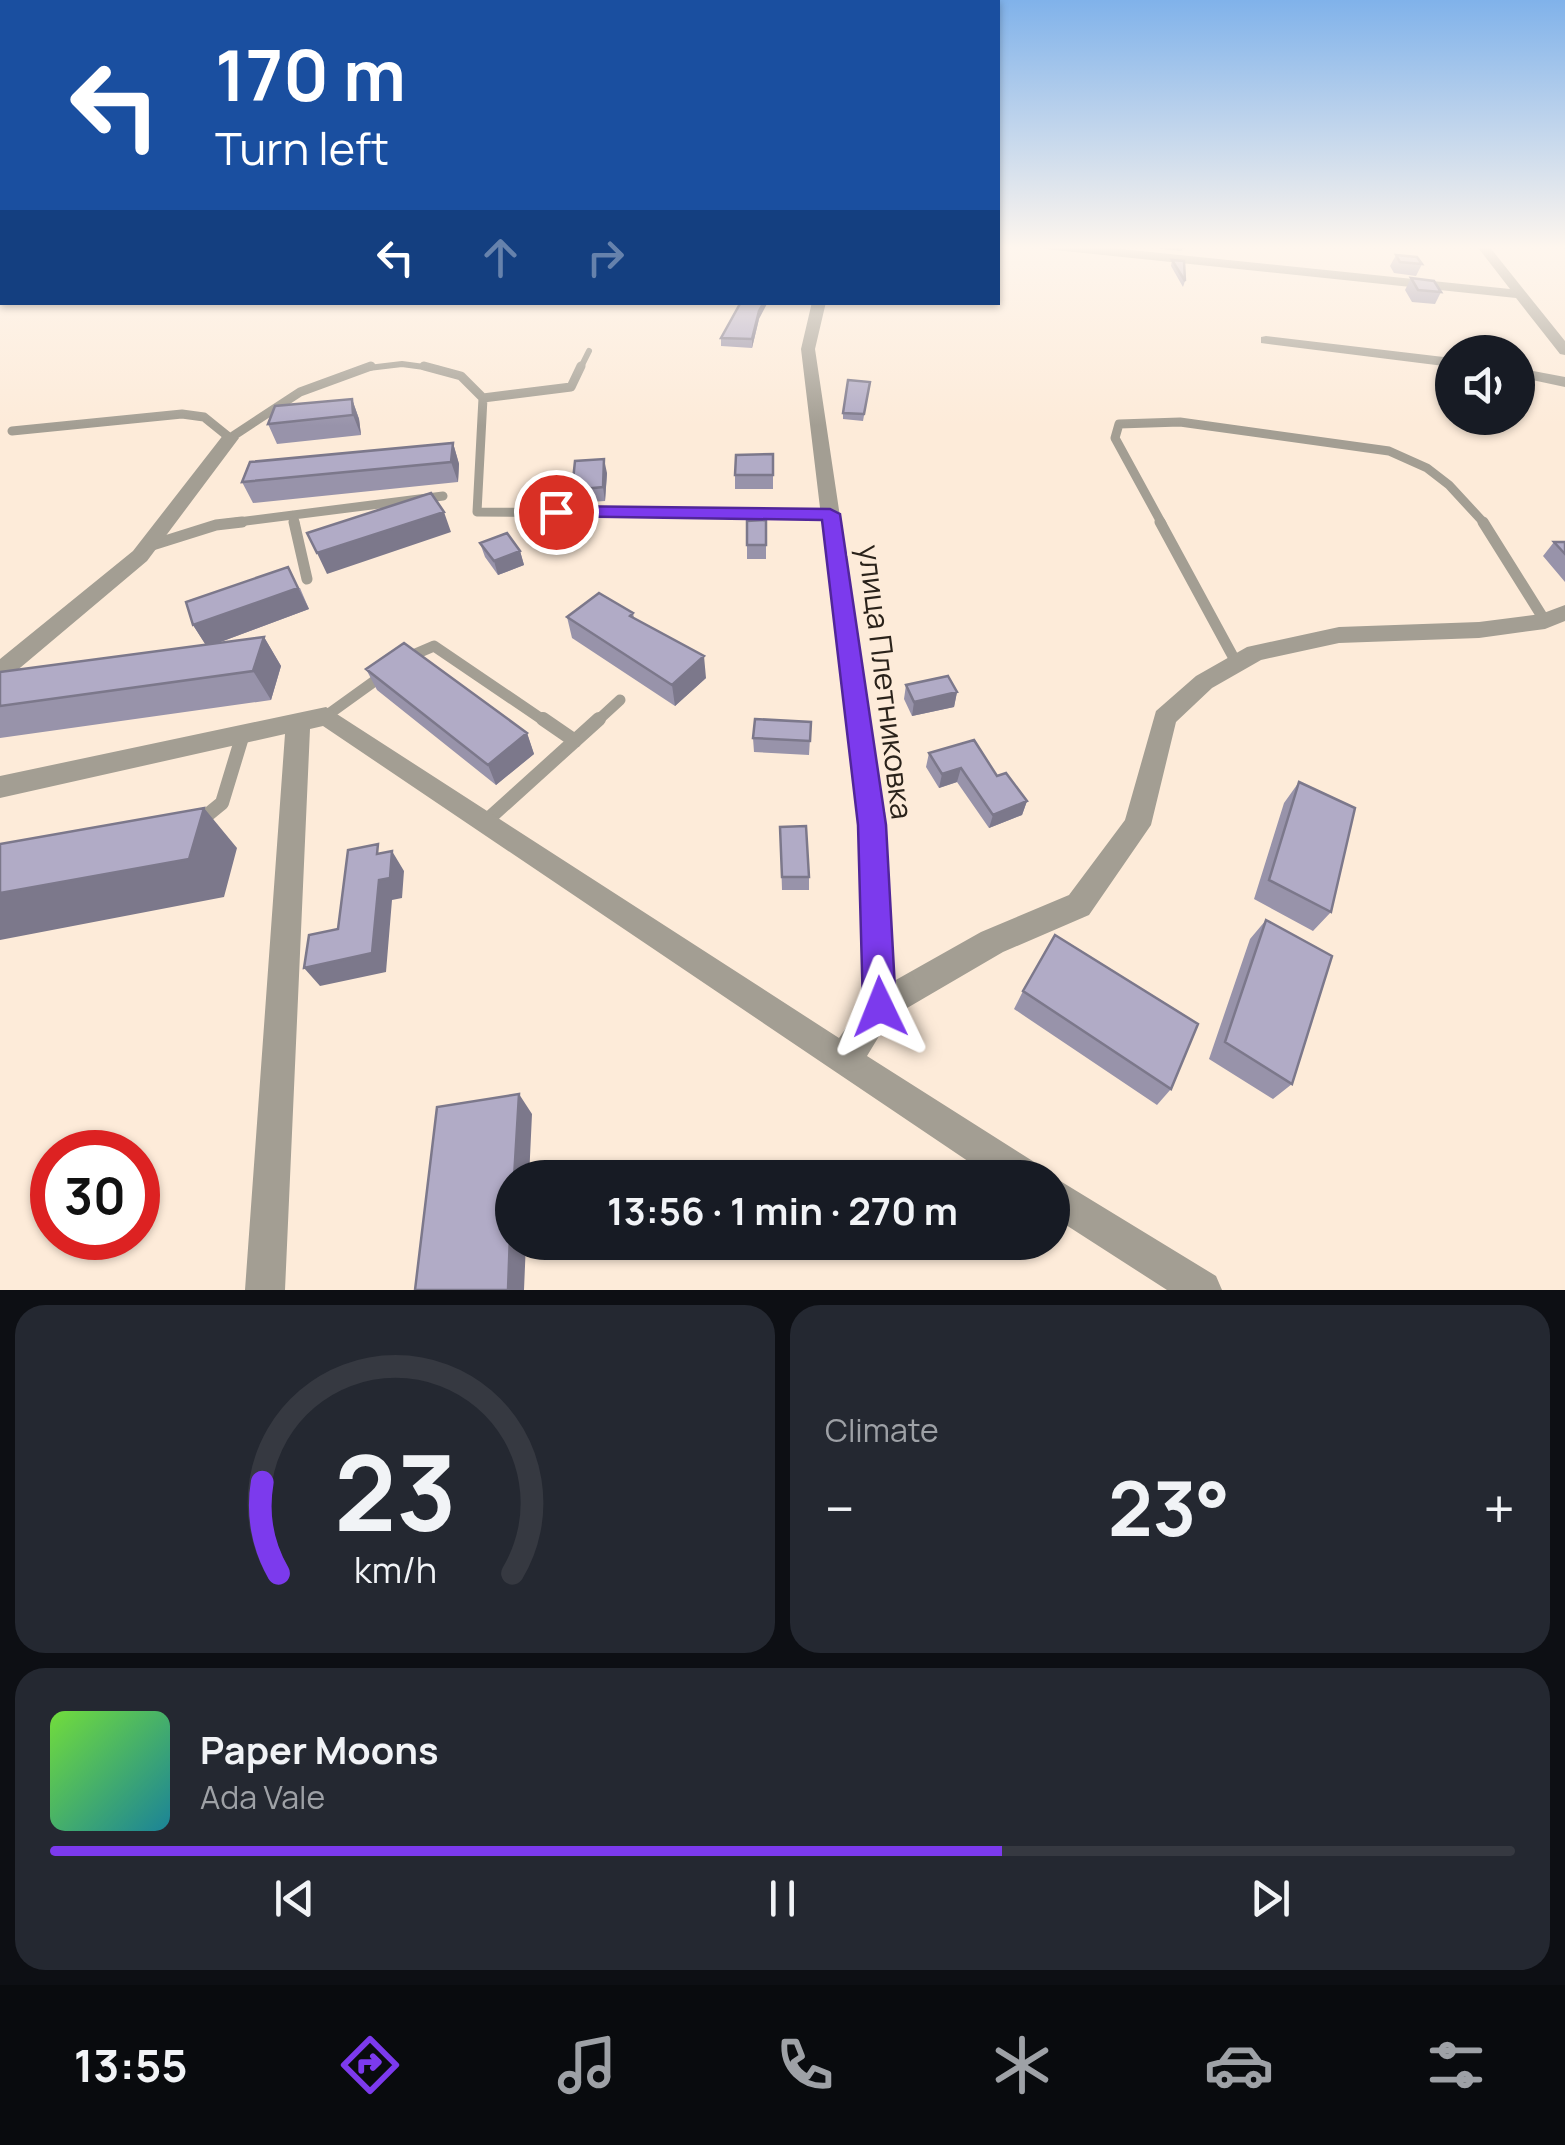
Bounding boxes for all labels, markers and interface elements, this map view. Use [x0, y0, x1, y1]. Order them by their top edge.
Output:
text: 170 m [215, 26, 406, 122]
icon: left [50, 40, 180, 170]
text: Turn left [215, 117, 389, 179]
icon: left [368, 230, 423, 285]
icon: ahead [473, 230, 528, 285]
icon: right [578, 230, 633, 285]
map controls [1435, 335, 1535, 435]
button: sound [1435, 335, 1535, 435]
pin [514, 470, 599, 555]
icon: arrive [529, 485, 584, 540]
street label: улица Плетниковка [849, 542, 924, 821]
position arrow [828, 955, 932, 1059]
speed limit sign: 30 [30, 1130, 160, 1260]
text: 13:56 · 1 min · 270 m [607, 1184, 958, 1236]
text: Climate [825, 1408, 939, 1452]
text: 23 [334, 1420, 456, 1562]
text: 23° [1108, 1456, 1230, 1559]
text: − [825, 1470, 855, 1546]
text: + [1483, 1470, 1515, 1546]
text: km/h [353, 1545, 437, 1594]
text: Paper Moons [200, 1723, 439, 1775]
text: Ada Vale [200, 1775, 325, 1819]
icon: previous [267, 1871, 322, 1926]
icon: pause [755, 1871, 810, 1926]
icon: next [1243, 1871, 1298, 1926]
icon: directions [335, 2030, 405, 2100]
icon: music [552, 2030, 622, 2100]
icon: phone [770, 2030, 840, 2100]
icon: climate [987, 2030, 1057, 2100]
icon: car [1204, 2030, 1274, 2100]
icon: filters [1421, 2030, 1491, 2100]
text: 13:55 [74, 2034, 188, 2096]

